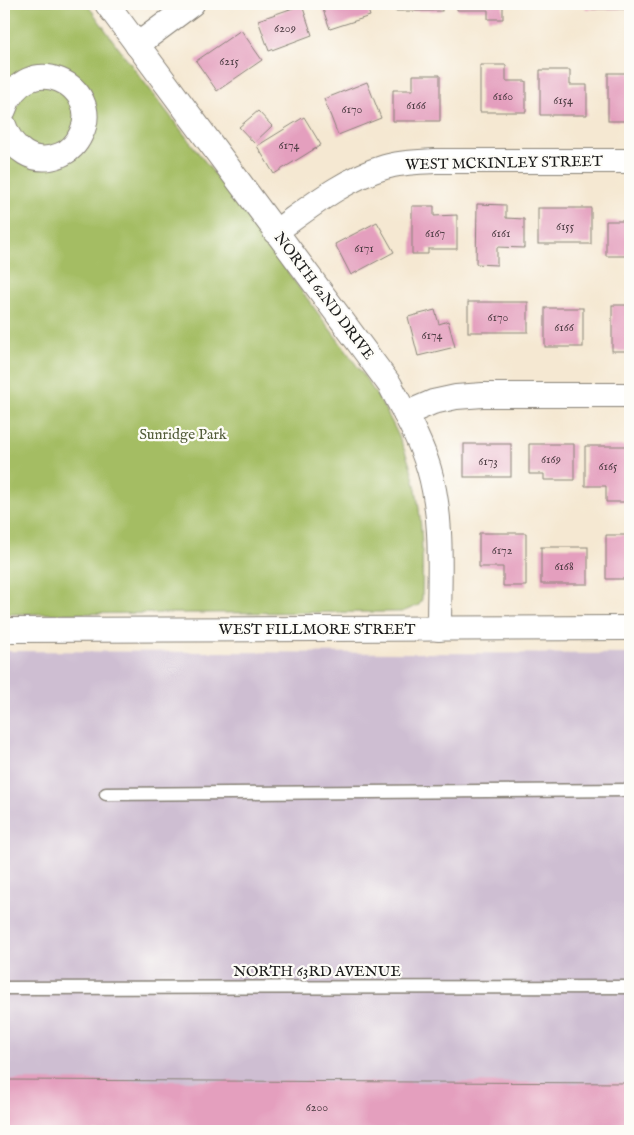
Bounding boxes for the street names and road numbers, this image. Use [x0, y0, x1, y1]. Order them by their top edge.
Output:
street label: WEST MCKINLEY STREET [405, 152, 603, 174]
street label: NORTH 62ND DRIVE [270, 228, 378, 364]
street label: WEST FILLMORE STREET [219, 620, 415, 639]
street label: NORTH 63RD AVENUE [233, 962, 401, 981]

